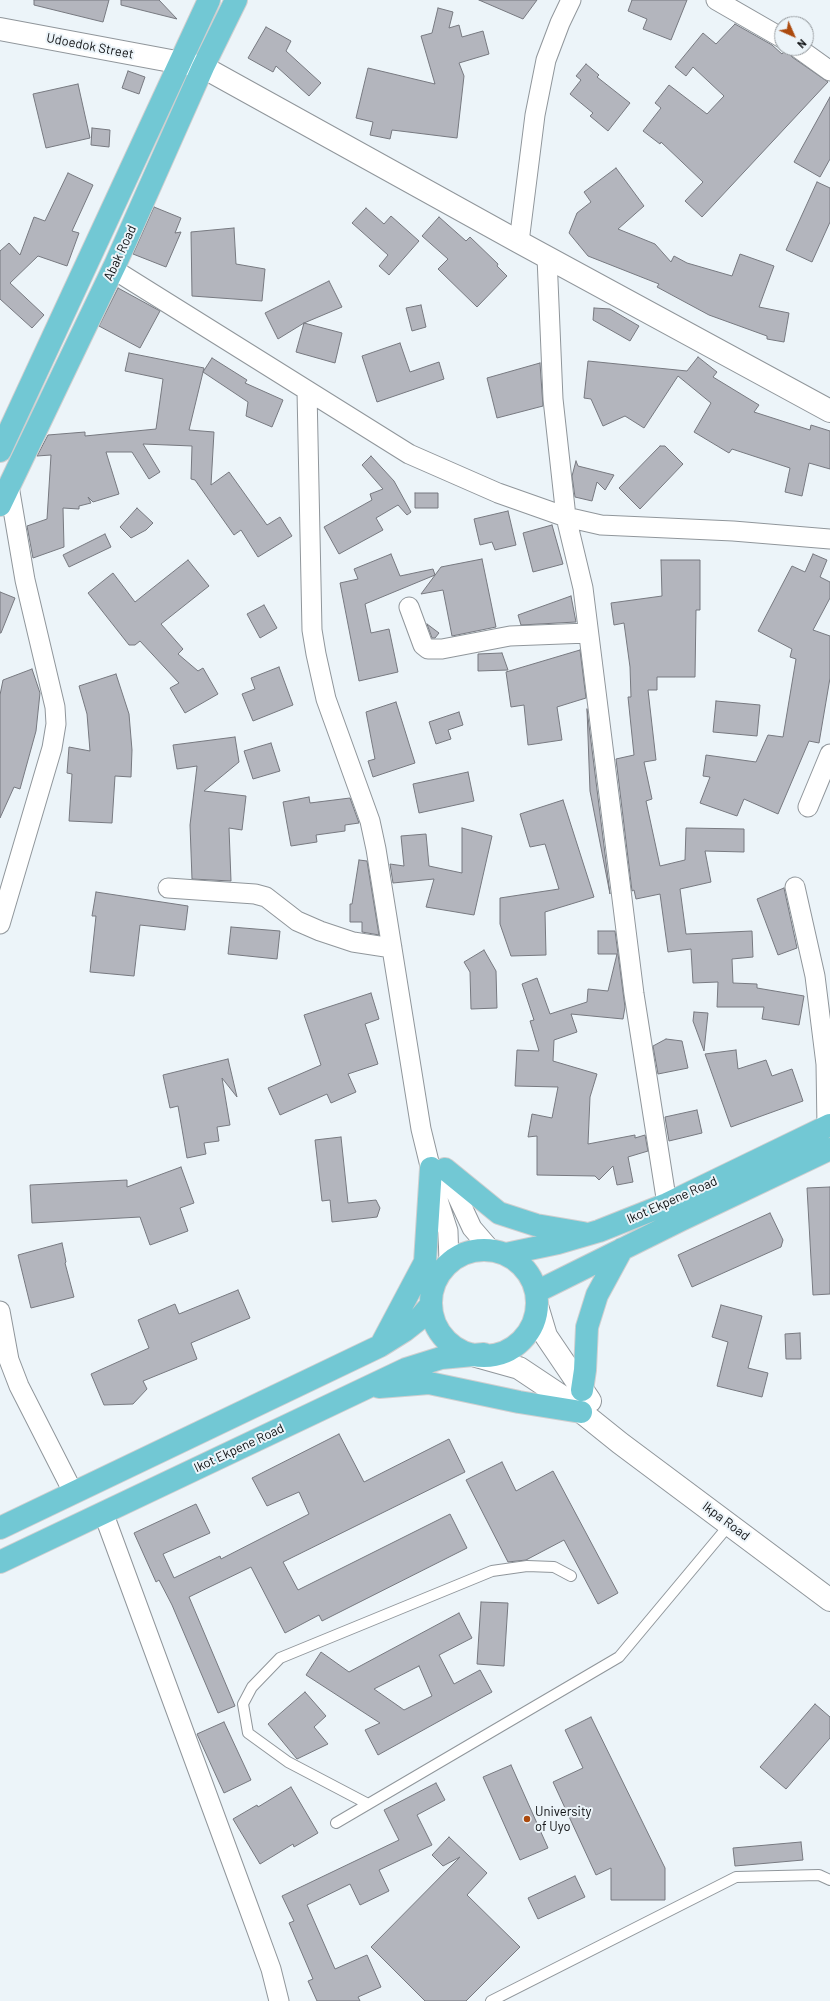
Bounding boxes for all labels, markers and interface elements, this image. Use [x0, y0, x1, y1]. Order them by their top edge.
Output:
north arrow [774, 16, 814, 56]
street label: Udoedok Street [45, 30, 135, 62]
text: N [795, 37, 809, 51]
street label: Abak Road [100, 223, 140, 283]
street label: Ikot Ekpene Road [624, 1173, 720, 1227]
street label: Ikot Ekpene Road [191, 1420, 287, 1476]
street label: Ikpa Road [699, 1498, 753, 1544]
place label: University of Uyo [535, 1804, 592, 1835]
marker: University of Uyo [522, 1814, 532, 1824]

